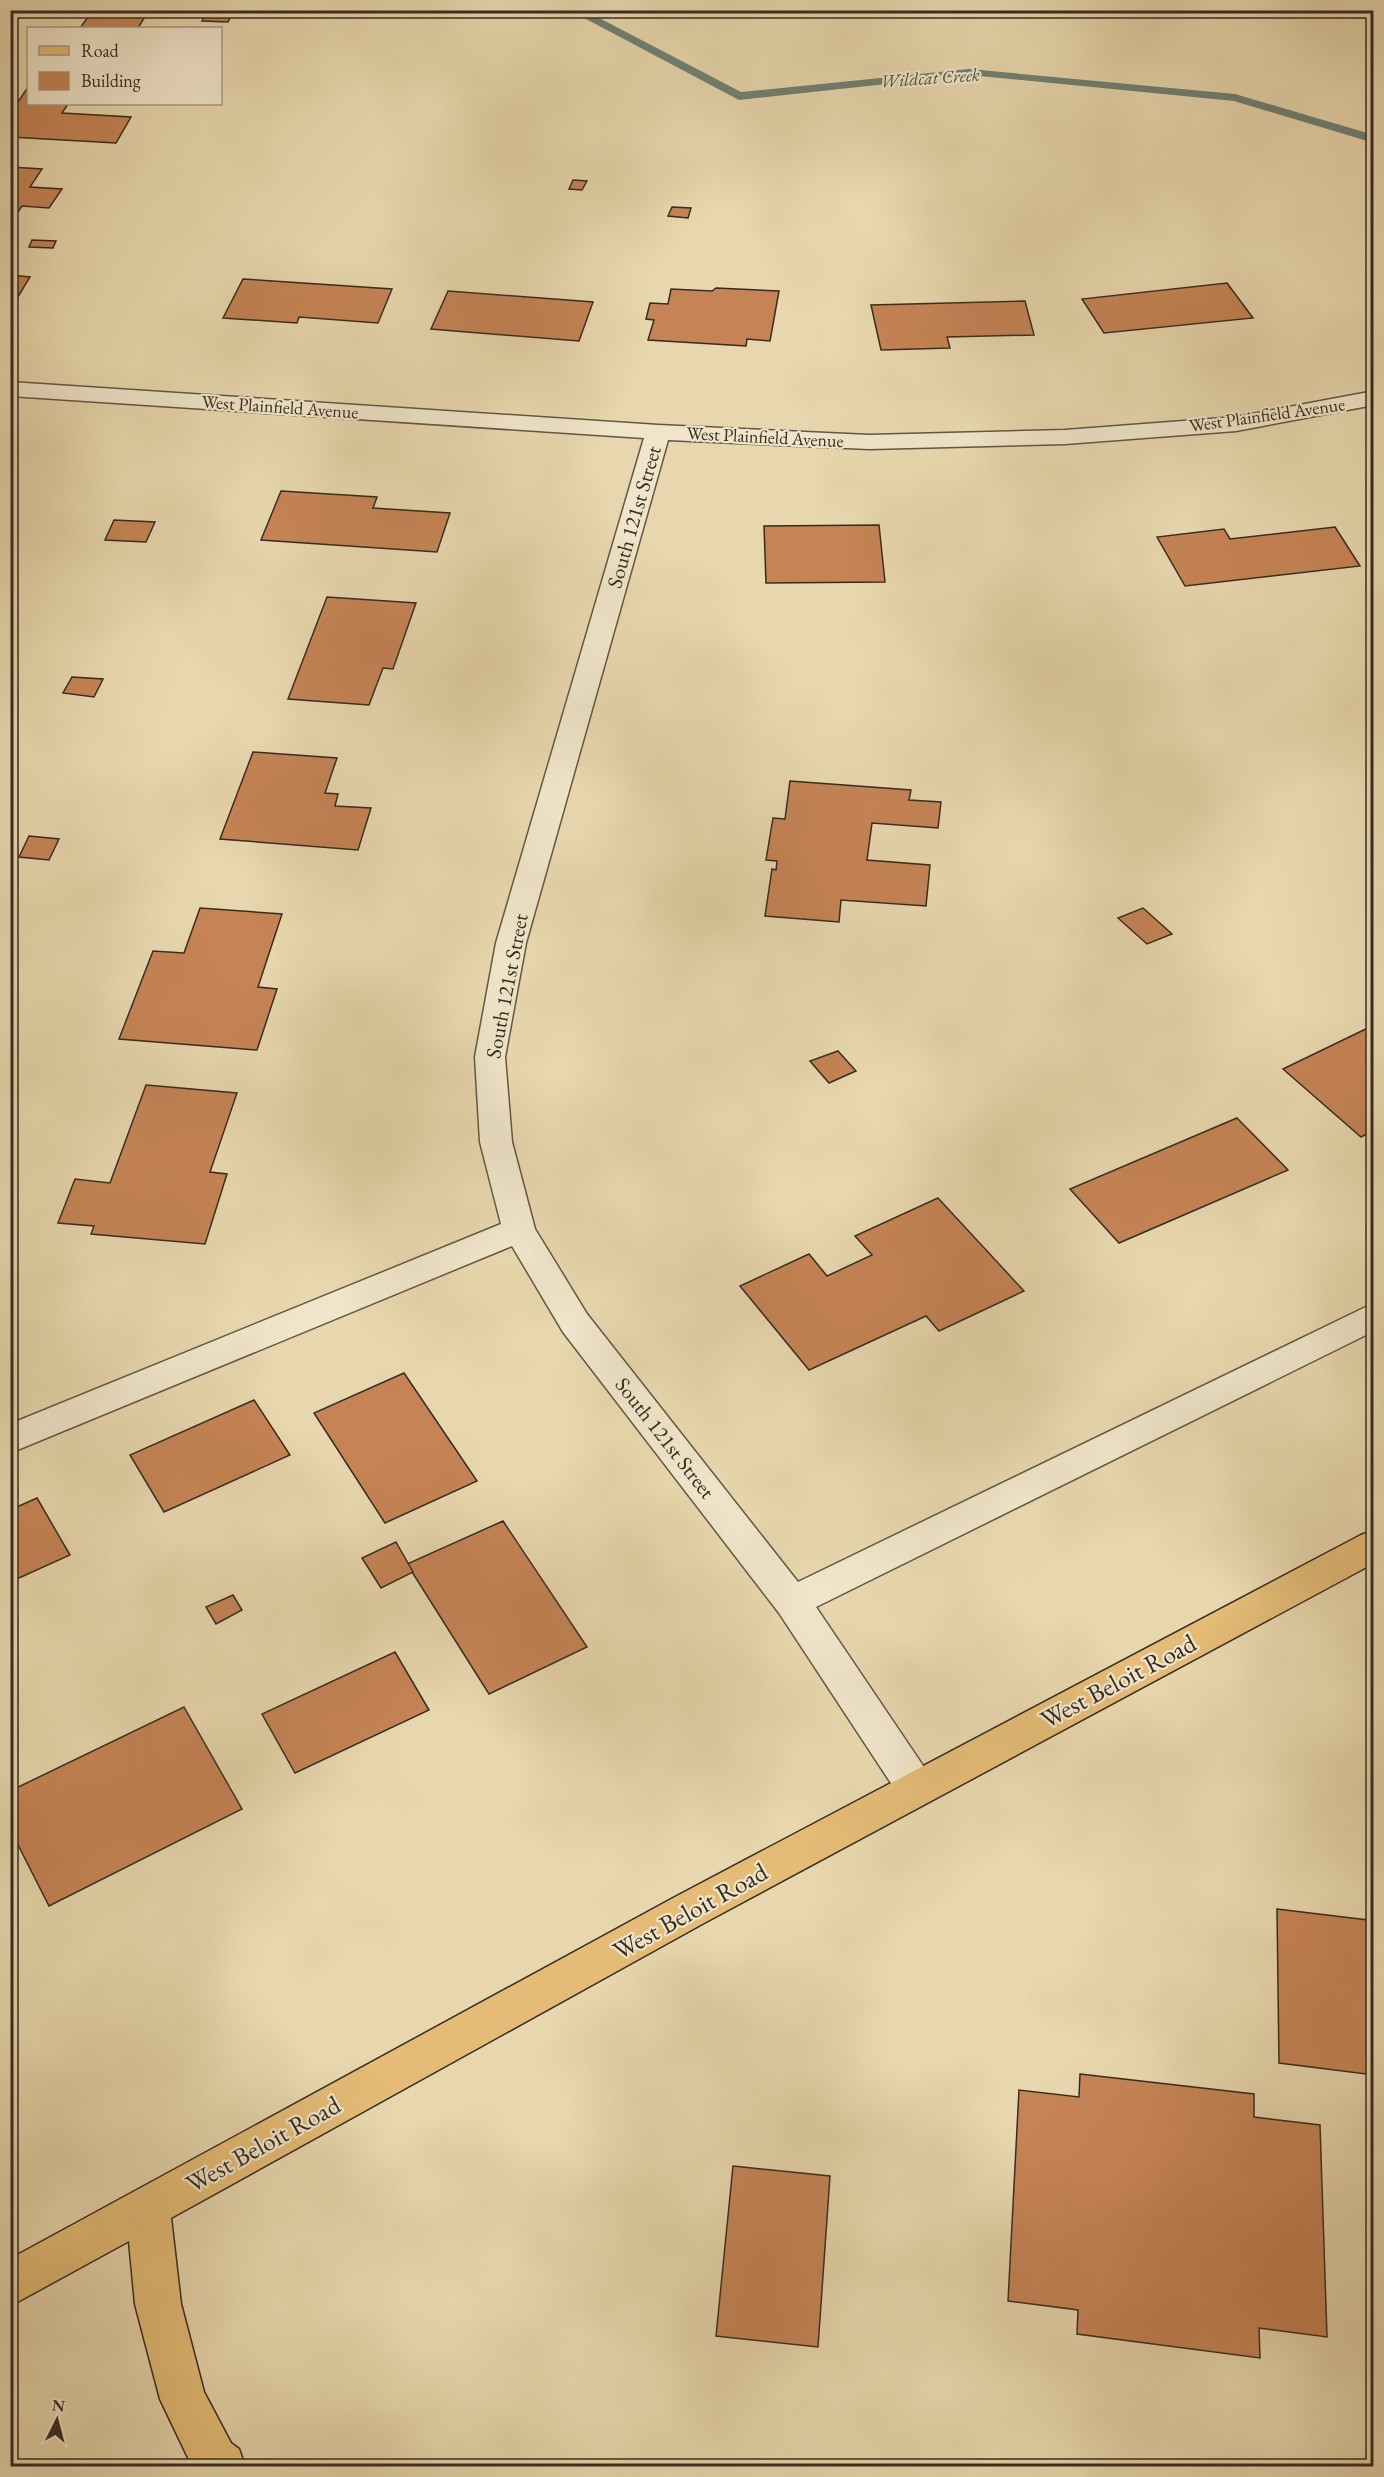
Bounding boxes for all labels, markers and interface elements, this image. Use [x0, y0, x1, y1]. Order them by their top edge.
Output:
legend [27, 27, 222, 105]
text: Road [81, 39, 120, 62]
water label: Wildcat Creek [880, 63, 980, 92]
text: Building [81, 69, 141, 92]
street label: West Plainfield Avenue [201, 390, 359, 423]
street label: West Plainfield Avenue [1188, 392, 1346, 437]
street label: West Plainfield Avenue [686, 421, 844, 452]
street label: South 121st Street [600, 442, 667, 591]
street label: South 121st Street [479, 911, 534, 1061]
street label: South 121st Street [610, 1372, 721, 1504]
street label: West Beloit Road [1034, 1625, 1203, 1736]
street label: West Beloit Road [607, 1854, 774, 1968]
street label: West Beloit Road [180, 2087, 347, 2201]
north arrow [27, 2390, 87, 2450]
text: N [51, 2394, 66, 2417]

